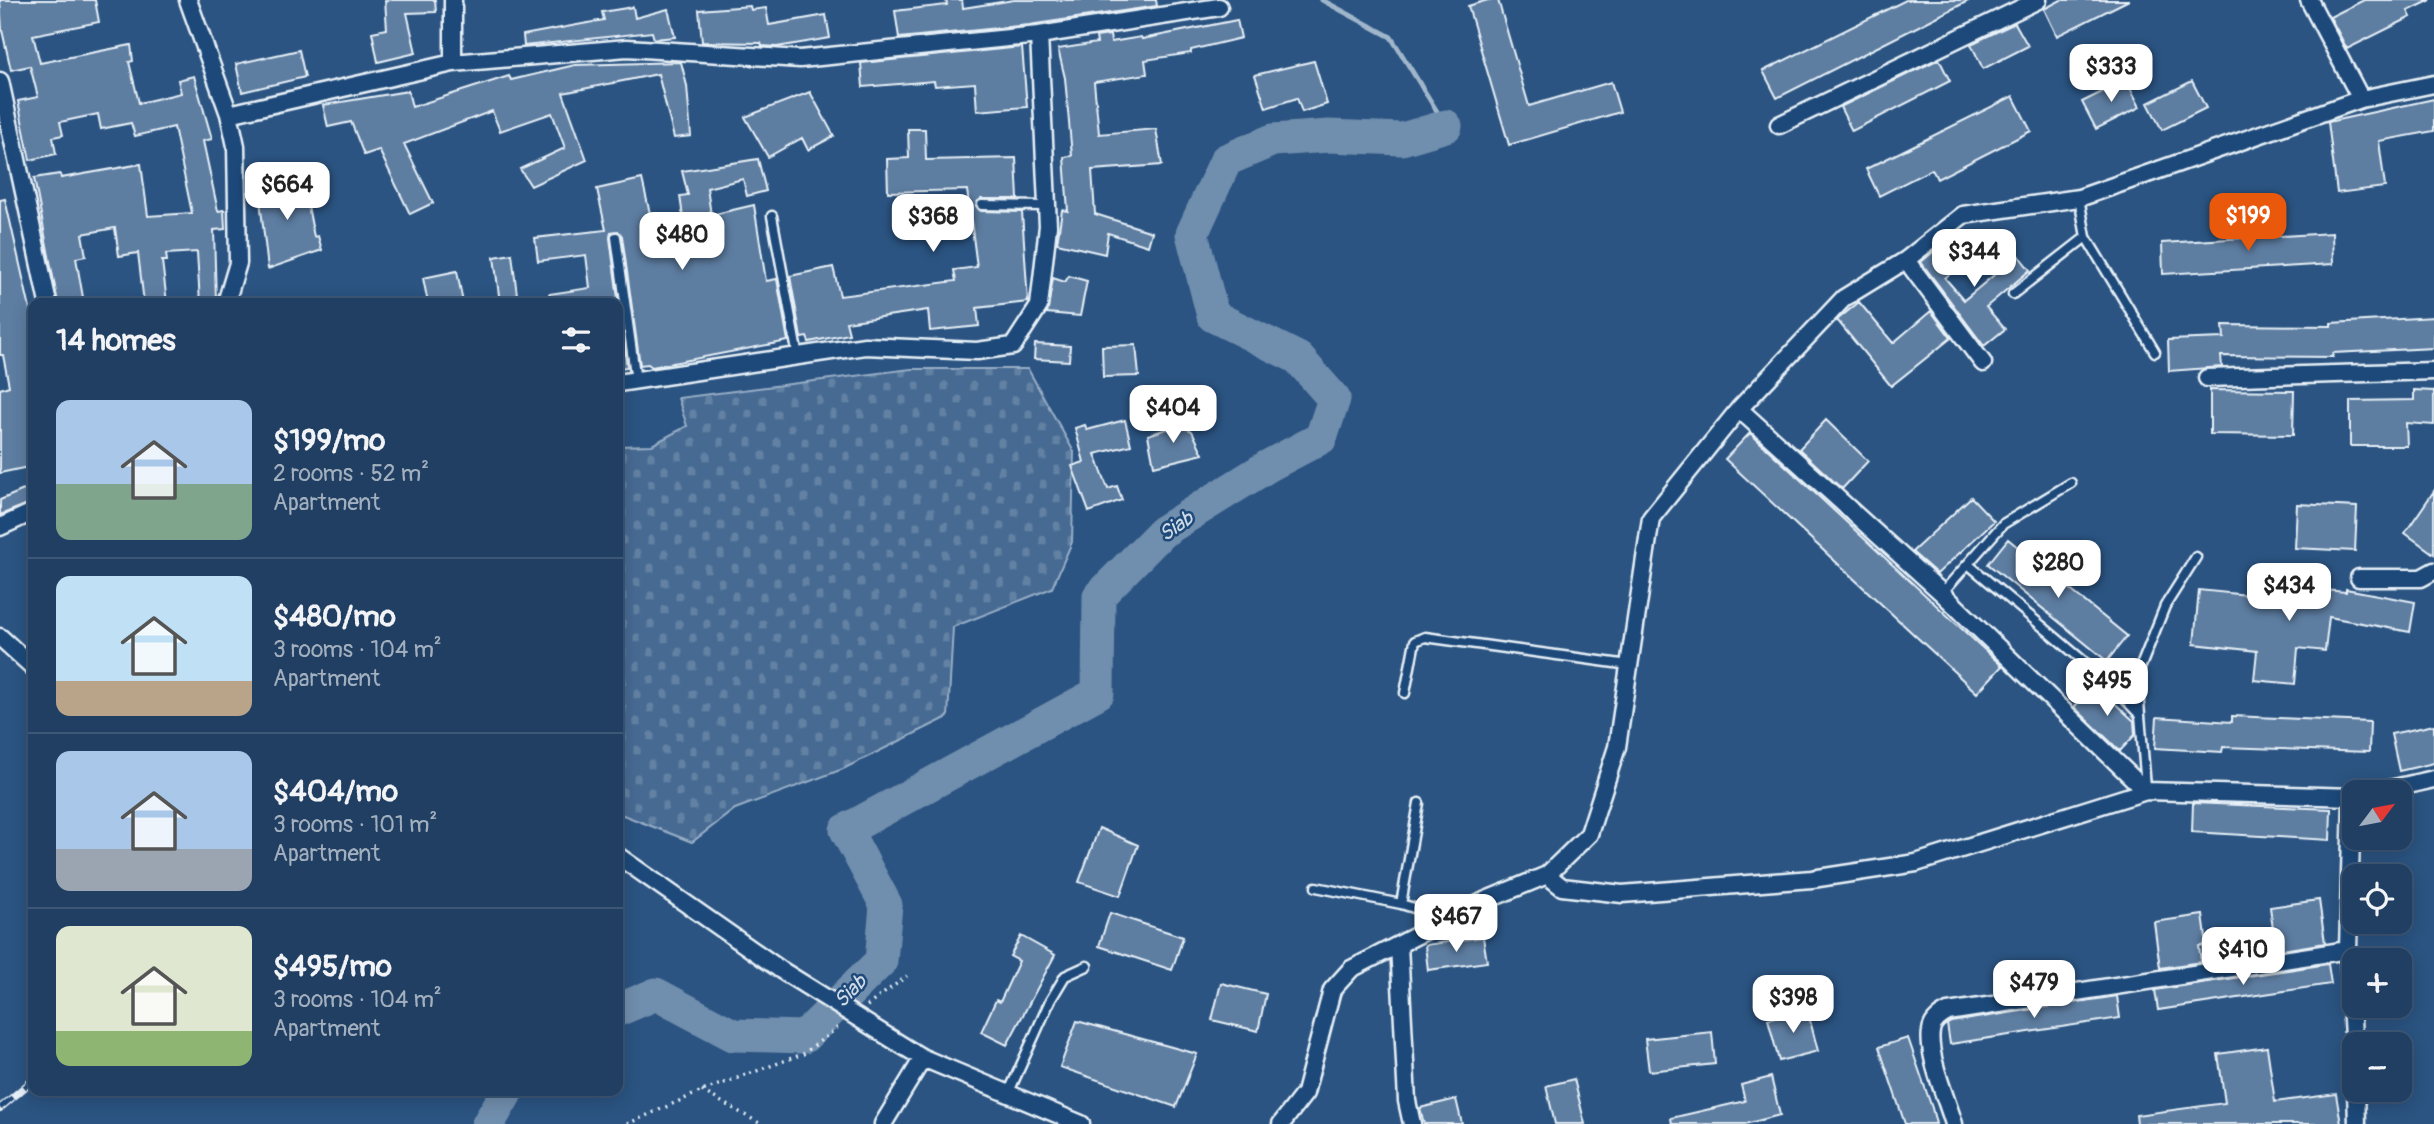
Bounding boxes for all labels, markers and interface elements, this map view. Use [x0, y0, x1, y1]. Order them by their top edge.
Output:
pin: $333 [2070, 44, 2152, 104]
text: $333 [2086, 52, 2136, 81]
pin: $664 [246, 162, 328, 222]
text: $664 [261, 170, 313, 199]
pin: $368 [892, 194, 974, 254]
pin: $199 [2207, 194, 2289, 253]
text: $199 [2225, 201, 2271, 230]
text: $368 [908, 202, 958, 231]
pin: $480 [641, 212, 723, 272]
text: $480 [655, 220, 709, 249]
pin: $344 [1933, 230, 2015, 289]
text: $344 [1948, 237, 2000, 266]
icon: filters [557, 321, 595, 359]
text: 14 homes [56, 322, 176, 359]
pin: $404 [1132, 386, 1214, 445]
text: $404 [1146, 393, 1200, 422]
text: $199/mo [273, 422, 385, 459]
icon: home [112, 428, 196, 512]
text: 2 rooms · 52 m² [273, 459, 429, 488]
text: Apartment [273, 488, 380, 517]
water label: Siab [1154, 504, 1200, 548]
pin: $280 [2017, 540, 2099, 600]
text: $280 [2032, 548, 2084, 577]
pin: $434 [2248, 564, 2330, 623]
text: $434 [2263, 571, 2315, 600]
text: $480/mo [273, 598, 396, 635]
icon: home [112, 604, 196, 688]
text: 3 rooms · 104 m² [273, 635, 442, 664]
pin: $495 [2066, 658, 2148, 718]
text: Apartment [273, 664, 380, 693]
text: $495 [2082, 666, 2132, 695]
text: $404/mo [273, 773, 398, 810]
icon: home [112, 779, 196, 863]
north arrow [2342, 780, 2412, 850]
map controls [2342, 780, 2412, 1102]
text: 3 rooms · 101 m² [273, 810, 437, 839]
text: Apartment [273, 839, 380, 868]
button: locate [2342, 864, 2412, 934]
pin: $467 [1415, 894, 1497, 954]
text: $467 [1430, 902, 1482, 931]
pin: $410 [2202, 928, 2284, 987]
text: $410 [2218, 935, 2268, 964]
text: $495/mo [273, 948, 392, 985]
button: + [2342, 948, 2412, 1018]
icon: home [112, 954, 196, 1038]
pin: $479 [1993, 960, 2075, 1020]
water label: Siab [828, 968, 874, 1014]
text: $479 [2009, 968, 2059, 997]
pin: $398 [1752, 976, 1834, 1035]
text: $398 [1769, 983, 1817, 1012]
text: 3 rooms · 104 m² [273, 985, 442, 1014]
text: Apartment [273, 1014, 380, 1043]
button: − [2342, 1032, 2412, 1102]

